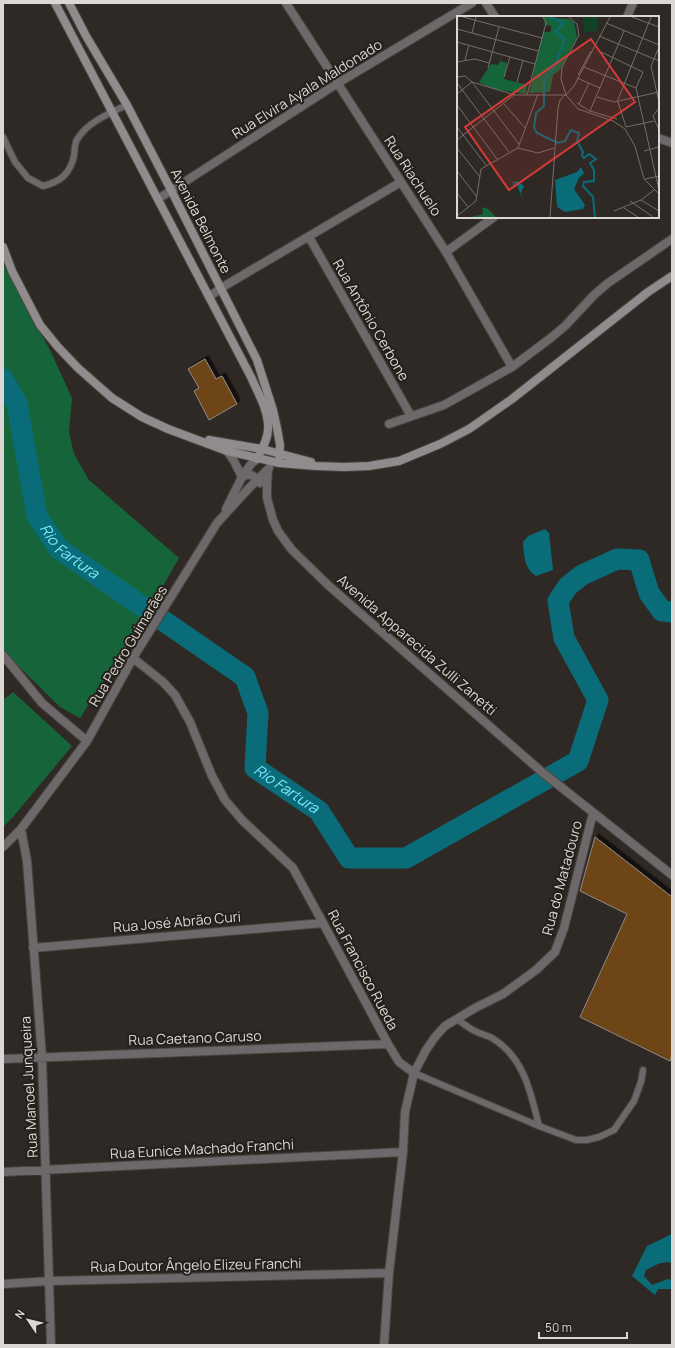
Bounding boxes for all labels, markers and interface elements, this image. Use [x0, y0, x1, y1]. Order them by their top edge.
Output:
inset map [457, 16, 659, 218]
street label: Rua Elvira Ayala Maldonado [228, 35, 385, 143]
street label: Rua Riachuelo [380, 132, 446, 219]
street label: Avenida Belmonte [167, 165, 236, 277]
street label: Rua Antônio Cerbone [329, 255, 414, 384]
water label: Rio Fartura [35, 519, 104, 584]
street label: Avenida Apparecida Zulli Zanetti [334, 570, 501, 719]
street label: Rua Pedro Guimarães [84, 582, 171, 710]
water label: Rio Fartura [250, 759, 324, 818]
street label: Rua do Matadouro [537, 818, 586, 937]
street label: Rua José Abrão Curi [112, 906, 242, 937]
street label: Rua Francisco Rueda [324, 906, 403, 1033]
street label: Rua Manoel Junqueira [15, 1016, 42, 1158]
street label: Rua Caetano Caruso [128, 1026, 262, 1049]
street label: Rua Eunice Machado Franchi [110, 1134, 294, 1163]
street label: Rua Doutor Ângelo Elizeu Franchi [90, 1253, 302, 1276]
north arrow [8, 1300, 48, 1340]
text: N [11, 1306, 28, 1322]
scale bar [539, 1314, 627, 1340]
text: 50 m [545, 1319, 572, 1336]

